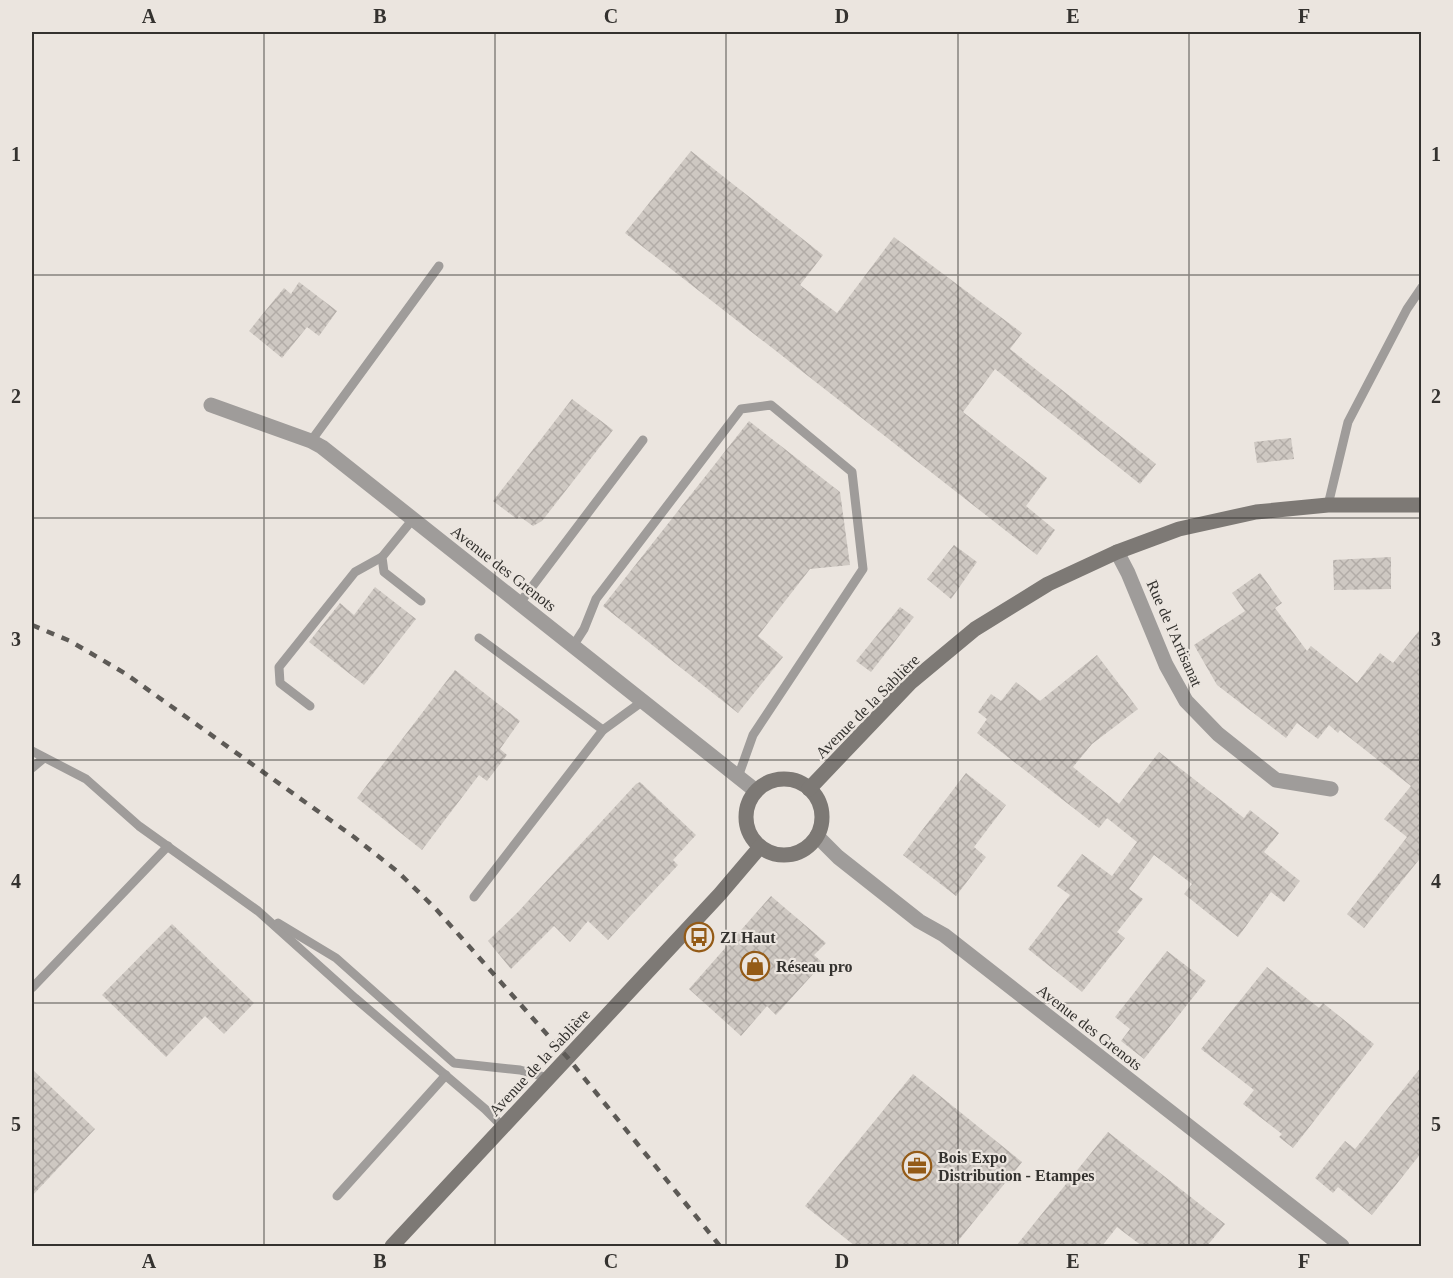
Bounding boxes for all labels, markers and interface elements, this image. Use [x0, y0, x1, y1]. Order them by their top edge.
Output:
text: A [142, 5, 157, 27]
text: B [373, 5, 387, 27]
text: C [604, 5, 618, 27]
text: D [835, 5, 849, 27]
text: E [1066, 5, 1080, 27]
text: F [1298, 5, 1310, 27]
text: 1 [11, 143, 21, 165]
text: 1 [1431, 143, 1441, 165]
text: 2 [11, 385, 21, 407]
text: 2 [1431, 385, 1441, 407]
street label: Avenue des Grenots [448, 522, 560, 615]
street label: Rue de l'Artisanat [1143, 577, 1206, 690]
text: 3 [11, 628, 21, 650]
text: 3 [1431, 628, 1441, 650]
street label: Avenue de la Sablière [812, 651, 923, 762]
text: 4 [11, 870, 21, 892]
text: 4 [1431, 870, 1441, 892]
bus stop icon: ZI Haut [683, 921, 715, 953]
place label: ZI Haut [720, 929, 776, 946]
shop icon: Réseau pro [739, 950, 771, 982]
place label: Réseau pro [776, 958, 853, 976]
street label: Avenue des Grenots [1034, 981, 1146, 1074]
street label: Avenue de la Sablière [486, 1005, 593, 1119]
text: 5 [11, 1113, 21, 1135]
text: 5 [1431, 1113, 1441, 1135]
place label: Bois Expo Distribution - Etampes [938, 1149, 1094, 1185]
office icon: Bois Expo Distribution - Etampes [901, 1150, 933, 1182]
text: A [142, 1250, 157, 1272]
text: B [373, 1250, 387, 1272]
text: C [604, 1250, 618, 1272]
text: D [835, 1250, 849, 1272]
text: E [1066, 1250, 1080, 1272]
text: F [1298, 1250, 1310, 1272]

